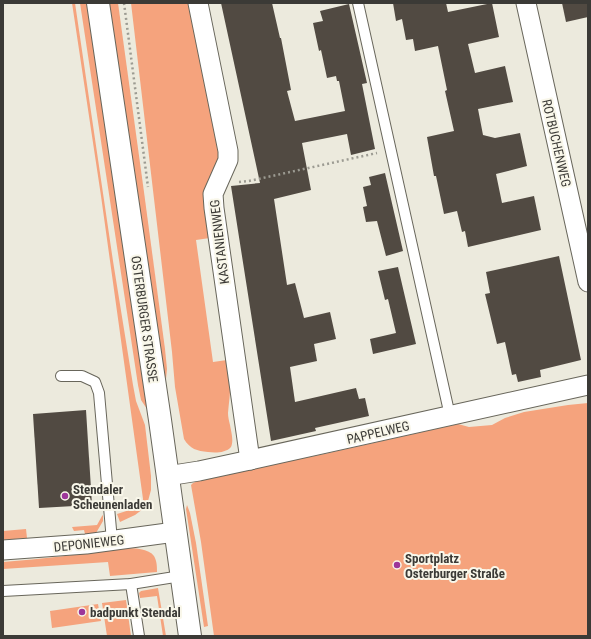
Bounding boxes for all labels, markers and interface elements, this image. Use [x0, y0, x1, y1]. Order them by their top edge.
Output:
street label: ROTBUCHENWEG [539, 98, 574, 189]
street label: KASTANIENWEG [207, 199, 232, 285]
street label: OSTERBURGER STRASSE [128, 255, 161, 383]
street label: PAPPELWEG [345, 418, 411, 447]
place label: Stendaler Scheunenladen [73, 482, 153, 512]
marker: Stendaler Scheunenladen [60, 491, 70, 501]
street label: DEPONIEWEG [53, 532, 125, 555]
place label: Sportplatz Osterburger Straße [405, 551, 505, 581]
marker: Sportplatz Osterburger Straße [392, 560, 402, 570]
place label: badpunkt Stendal [90, 605, 181, 620]
marker: badpunkt Stendal [77, 607, 87, 617]

